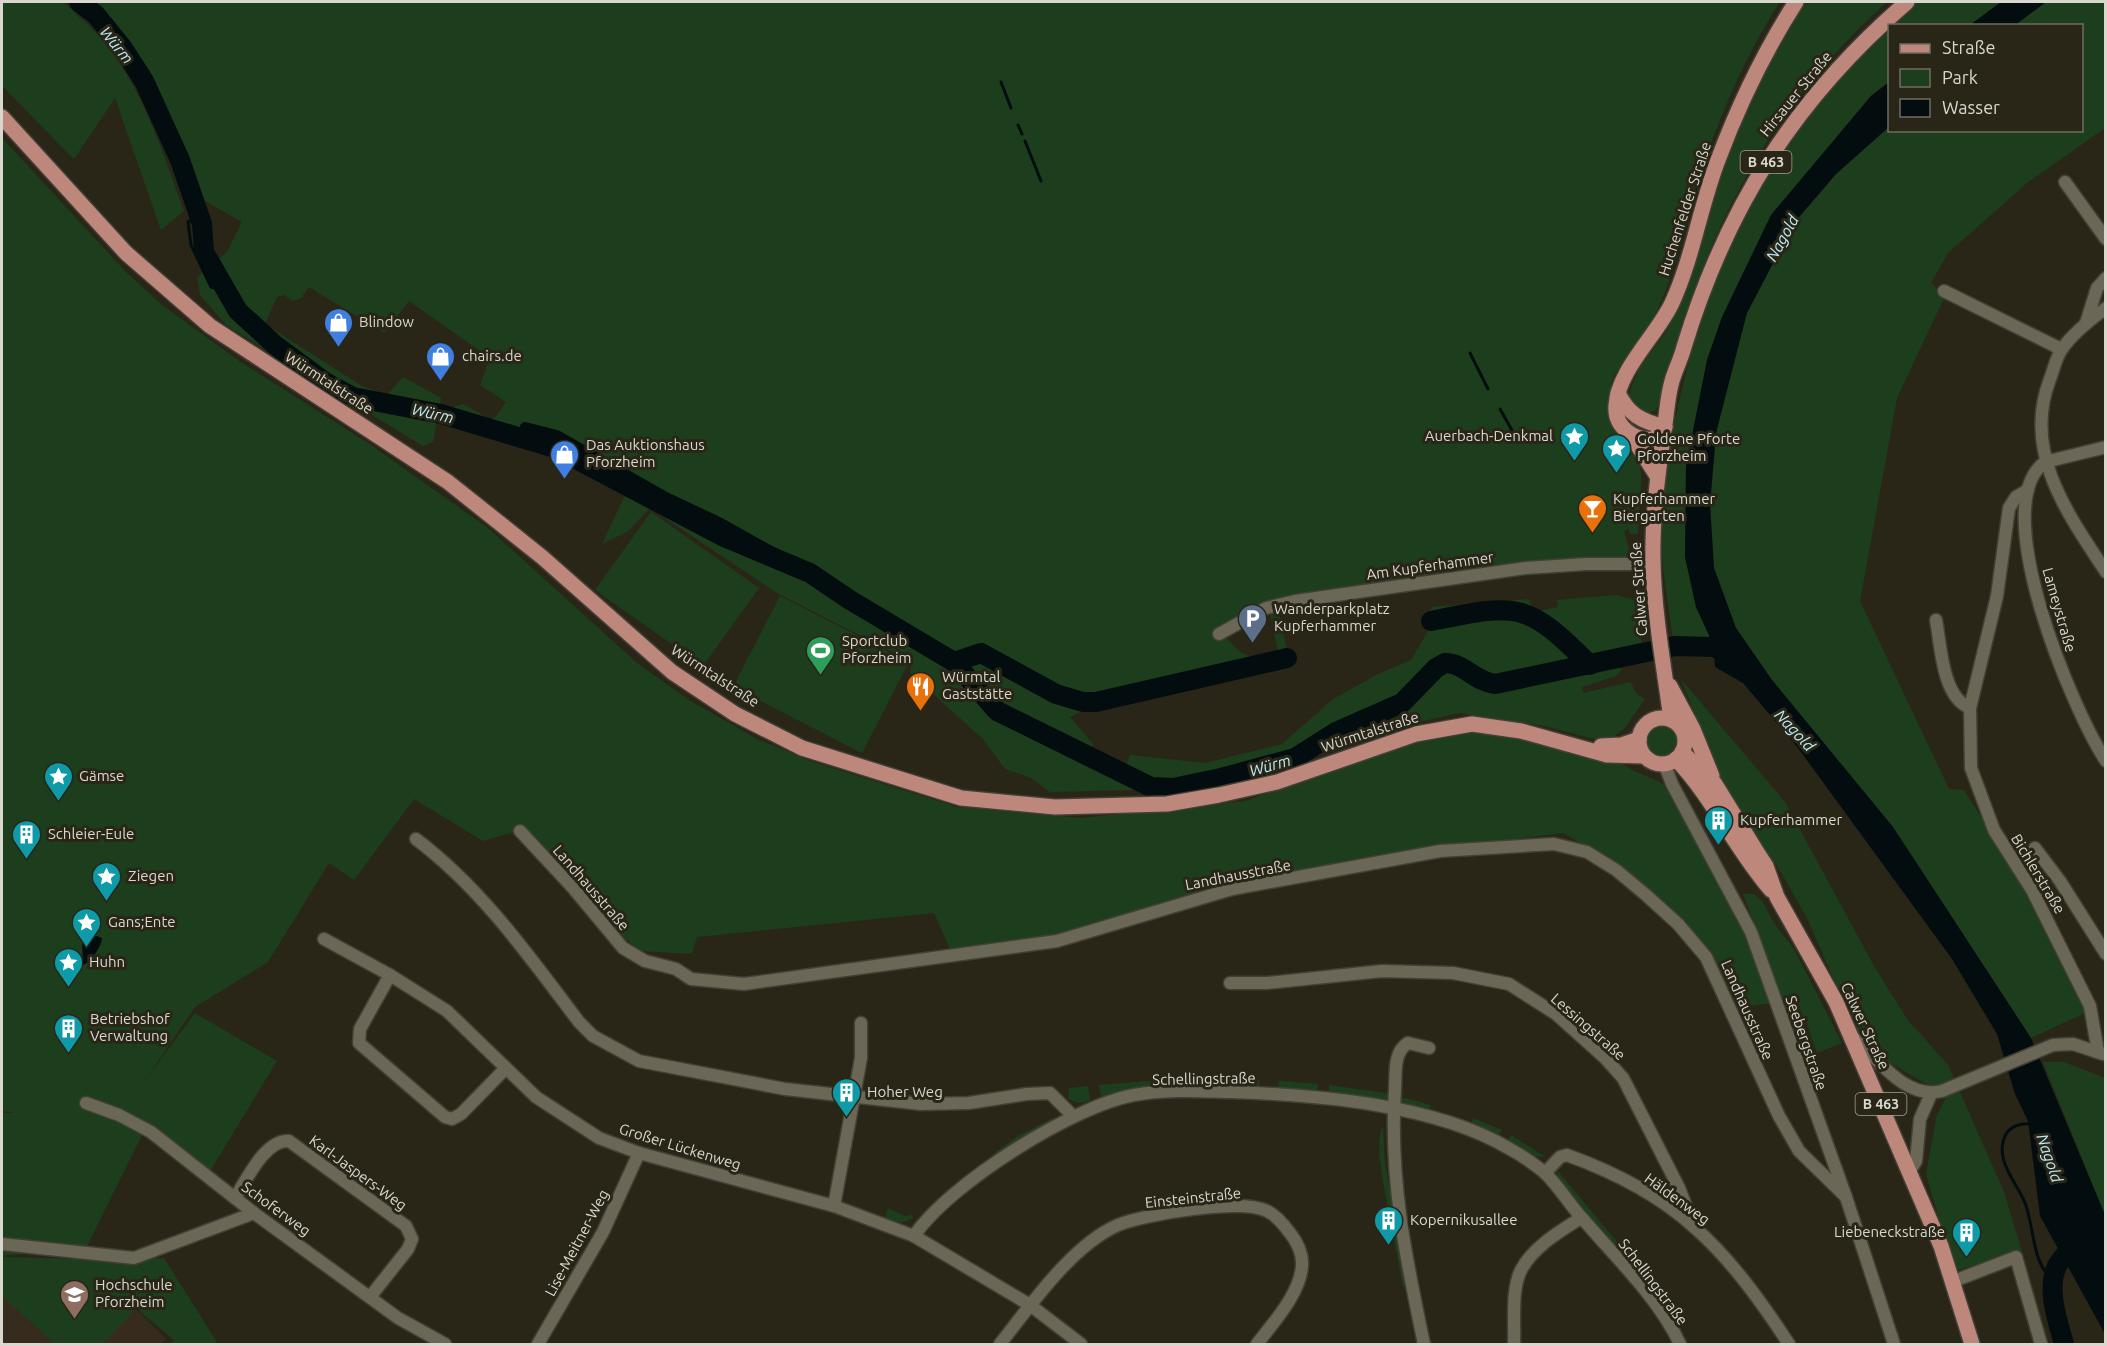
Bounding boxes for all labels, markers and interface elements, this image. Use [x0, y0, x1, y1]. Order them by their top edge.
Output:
water label: Würm [97, 23, 137, 67]
legend [1888, 24, 2083, 132]
text: Straße [1942, 37, 1995, 57]
street label: Hirsauer Straße [1756, 48, 1835, 140]
text: Park [1942, 67, 1978, 87]
text: Wasser [1942, 97, 2000, 117]
street label: Huchenfelder Straße [1655, 140, 1714, 278]
road number: B 463 [1740, 151, 1792, 173]
water label: Nagold [1762, 211, 1803, 264]
shop icon: Blindow [322, 306, 354, 348]
place label: Blindow [359, 313, 414, 330]
shop icon: chairs.de [425, 340, 457, 382]
place label: chairs.de [462, 347, 522, 364]
street label: Würmtalstraße [282, 348, 376, 417]
water label: Würm [410, 399, 456, 427]
place icon: Auerbach-Denkmal [1558, 420, 1590, 462]
place label: Auerbach-Denkmal [1425, 427, 1553, 444]
place label: Goldene Pforte Pforzheim [1637, 430, 1740, 464]
place icon: Goldene Pforte Pforzheim [1600, 432, 1632, 474]
place label: Das Auktionshaus Pforzheim [586, 436, 705, 470]
shop icon: Das Auktionshaus Pforzheim [549, 438, 581, 480]
place label: Kupferhammer Biergarten [1613, 490, 1716, 524]
bar icon: Kupferhammer Biergarten [1576, 492, 1608, 534]
street label: Calwer Straße [1627, 541, 1650, 637]
street label: Am Kupferhammer [1365, 548, 1495, 583]
street label: Lameystraße [2039, 566, 2080, 654]
place label: Wanderparkplatz Kupferhammer [1274, 600, 1390, 634]
parking icon: Wanderparkplatz Kupferhammer [1237, 602, 1269, 644]
place label: Sportclub Pforzheim [842, 632, 911, 666]
sports icon: Sportclub Pforzheim [805, 634, 837, 676]
street label: Würmtalstraße [668, 641, 762, 710]
place label: Würmtal Gaststätte [942, 668, 1012, 702]
restaurant icon: Würmtal Gaststätte [905, 670, 937, 712]
water label: Nagold [1771, 705, 1819, 755]
street label: Würmtalstraße [1319, 708, 1421, 755]
water label: Würm [1247, 751, 1293, 779]
place icon: Gämse [42, 760, 74, 802]
place label: Gämse [79, 767, 124, 784]
building icon: Kupferhammer [1703, 804, 1735, 846]
place label: Kupferhammer [1740, 811, 1843, 828]
building icon: Schleier-Eule [11, 818, 43, 860]
place label: Schleier-Eule [48, 825, 134, 842]
street label: Bichlerstraße [2008, 831, 2069, 917]
street label: Landhausstraße [550, 842, 633, 934]
street label: Landhausstraße [1184, 856, 1292, 893]
place icon: Ziegen [91, 860, 123, 902]
place label: Ziegen [128, 867, 174, 884]
place icon: Gans;Ente [71, 906, 103, 948]
place label: Gans;Ente [108, 913, 176, 930]
place icon: Huhn [52, 946, 84, 988]
place label: Huhn [89, 953, 125, 970]
street label: Landhausstraße [1718, 957, 1777, 1062]
street label: Calwer Straße [1838, 979, 1893, 1072]
street label: Lessingstraße [1548, 990, 1629, 1064]
street label: Seebergstraße [1782, 993, 1831, 1092]
place label: Betriebshof Verwaltung [90, 1010, 170, 1044]
building icon: Betriebshof Verwaltung [53, 1012, 85, 1054]
street label: Schellingstraße [1152, 1069, 1256, 1088]
building icon: Hoher Weg [830, 1076, 862, 1118]
place label: Hoher Weg [867, 1083, 943, 1100]
road number: B 463 [1856, 1093, 1906, 1115]
street label: Großer Lückenweg [617, 1120, 743, 1173]
water label: Nagold [2033, 1131, 2067, 1186]
street label: Karl-Jaspers-Weg [306, 1132, 410, 1214]
street label: Häldenweg [1641, 1169, 1713, 1228]
street label: Schoferweg [239, 1178, 314, 1239]
street label: Einsteinstraße [1144, 1184, 1242, 1211]
street label: Lise-Meitner-Weg [541, 1187, 612, 1299]
building icon: Kopernikusallee [1373, 1204, 1405, 1246]
place label: Kopernikusallee [1410, 1211, 1517, 1228]
building icon: Liebeneckstraße [1950, 1216, 1982, 1258]
place label: Liebeneckstraße [1834, 1223, 1945, 1240]
street label: Schellingstraße [1615, 1235, 1691, 1328]
place label: Hochschule Pforzheim [95, 1276, 173, 1310]
school or university icon: Hochschule Pforzheim [58, 1278, 90, 1320]

